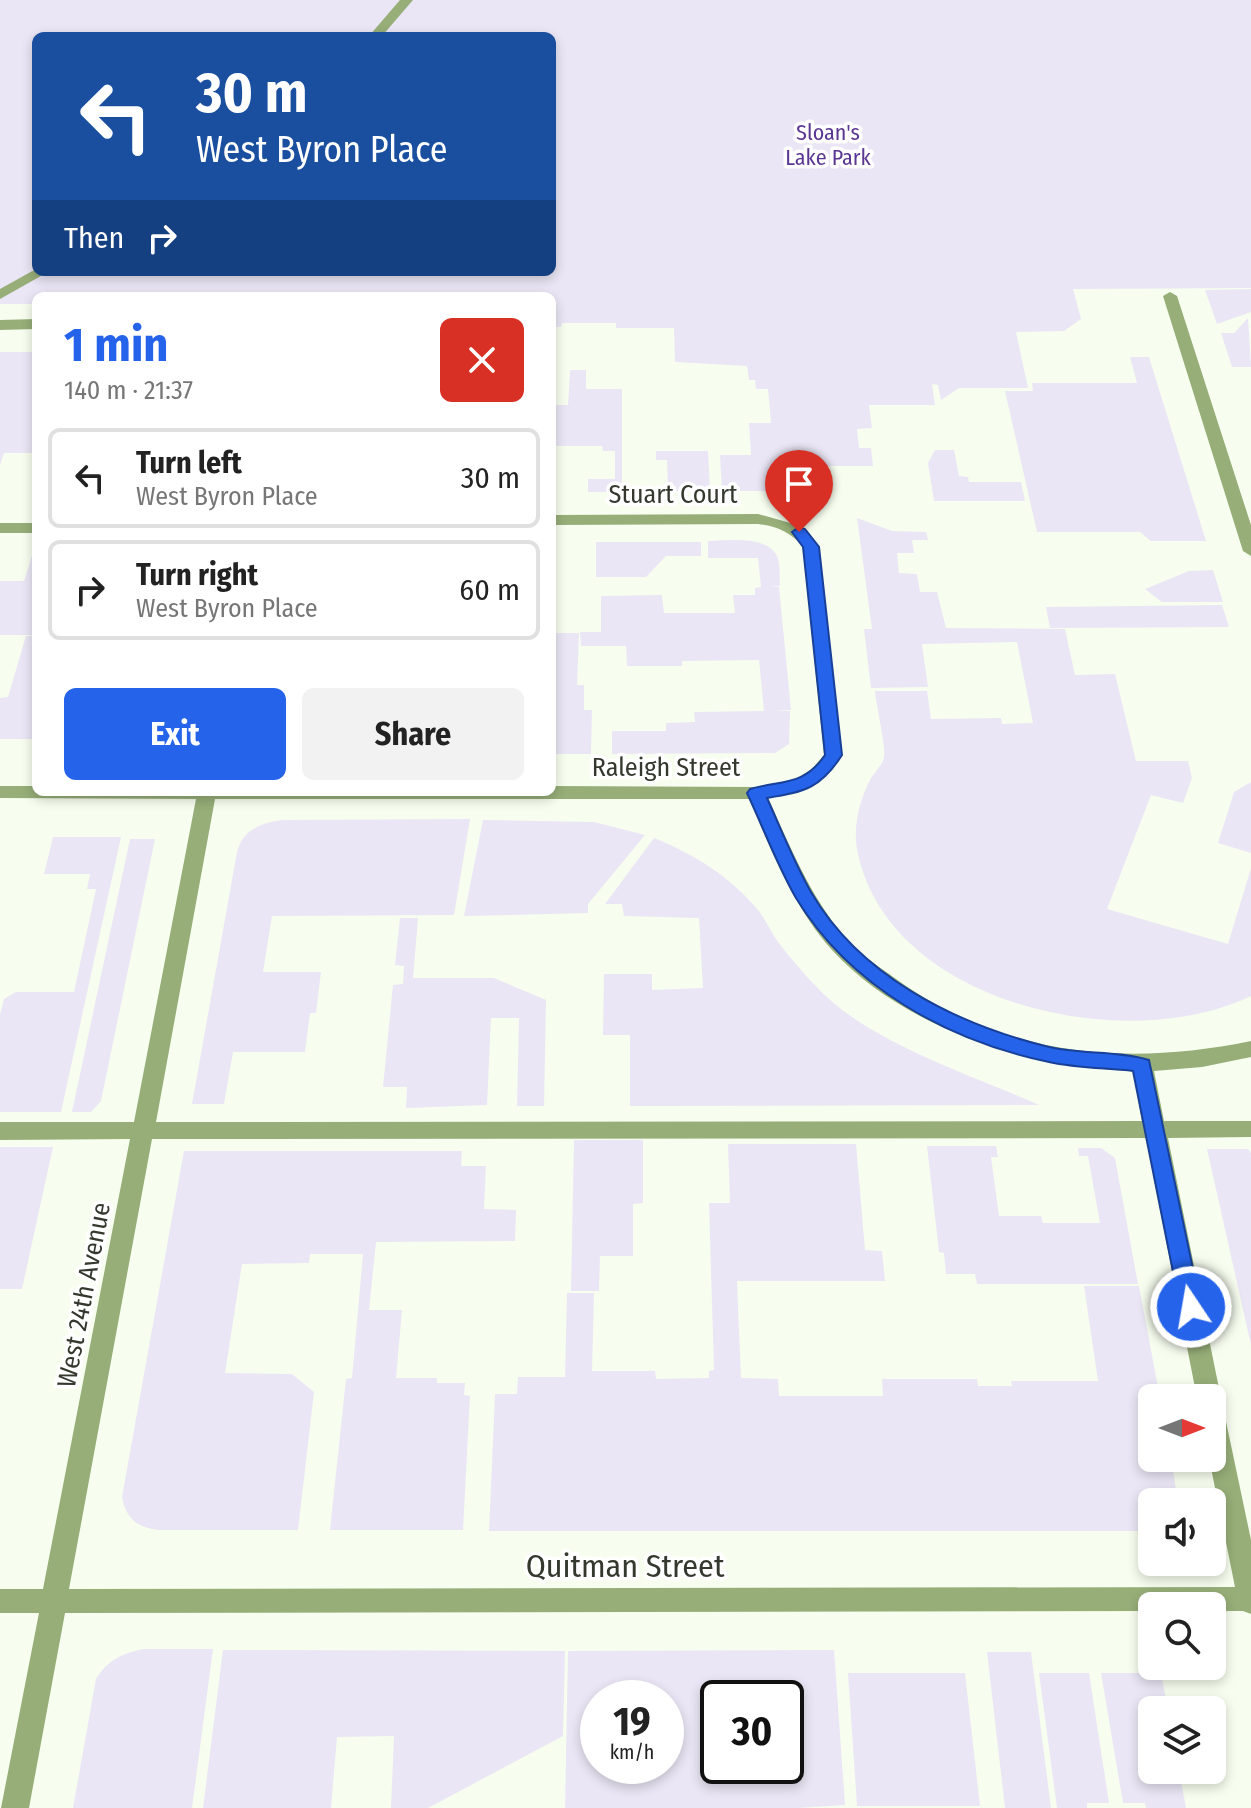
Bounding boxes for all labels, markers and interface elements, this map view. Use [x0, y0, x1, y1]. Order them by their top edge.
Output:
text: 30 m [196, 60, 307, 127]
icon: left [64, 64, 168, 168]
park label: Sloan's Lake Park [785, 119, 872, 171]
text: West Byron Place [196, 128, 448, 172]
icon: right [140, 216, 184, 260]
text: Then [64, 220, 124, 256]
text: 1 min [64, 316, 169, 374]
button: close [440, 318, 524, 402]
text: 140 m · 21:37 [64, 375, 193, 406]
text: Turn left [136, 445, 242, 481]
pin [765, 450, 833, 532]
icon: left [68, 456, 112, 500]
text: 30 m [461, 460, 520, 496]
icon: arrive [777, 462, 821, 506]
street label: Stuart Court [609, 479, 738, 510]
text: West Byron Place [136, 481, 318, 512]
text: Turn right [136, 557, 258, 593]
icon: right [68, 568, 112, 612]
text: 60 m [459, 572, 520, 608]
text: West Byron Place [136, 593, 318, 624]
button: Exit [64, 688, 286, 780]
button: Share [302, 688, 524, 780]
street label: Raleigh Street [592, 752, 741, 783]
street label: West 24th Avenue [51, 1200, 117, 1390]
position arrow [1149, 1265, 1233, 1349]
north arrow [1138, 1384, 1226, 1472]
map controls [1138, 1384, 1226, 1784]
button: sound [1138, 1488, 1226, 1576]
street label: Quitman Street [526, 1547, 725, 1585]
button: search [1138, 1592, 1226, 1680]
speed limit sign: 30 [700, 1680, 804, 1784]
button: layers [1138, 1696, 1226, 1784]
text: 19 [613, 1698, 651, 1746]
text: km/h [610, 1740, 654, 1764]

